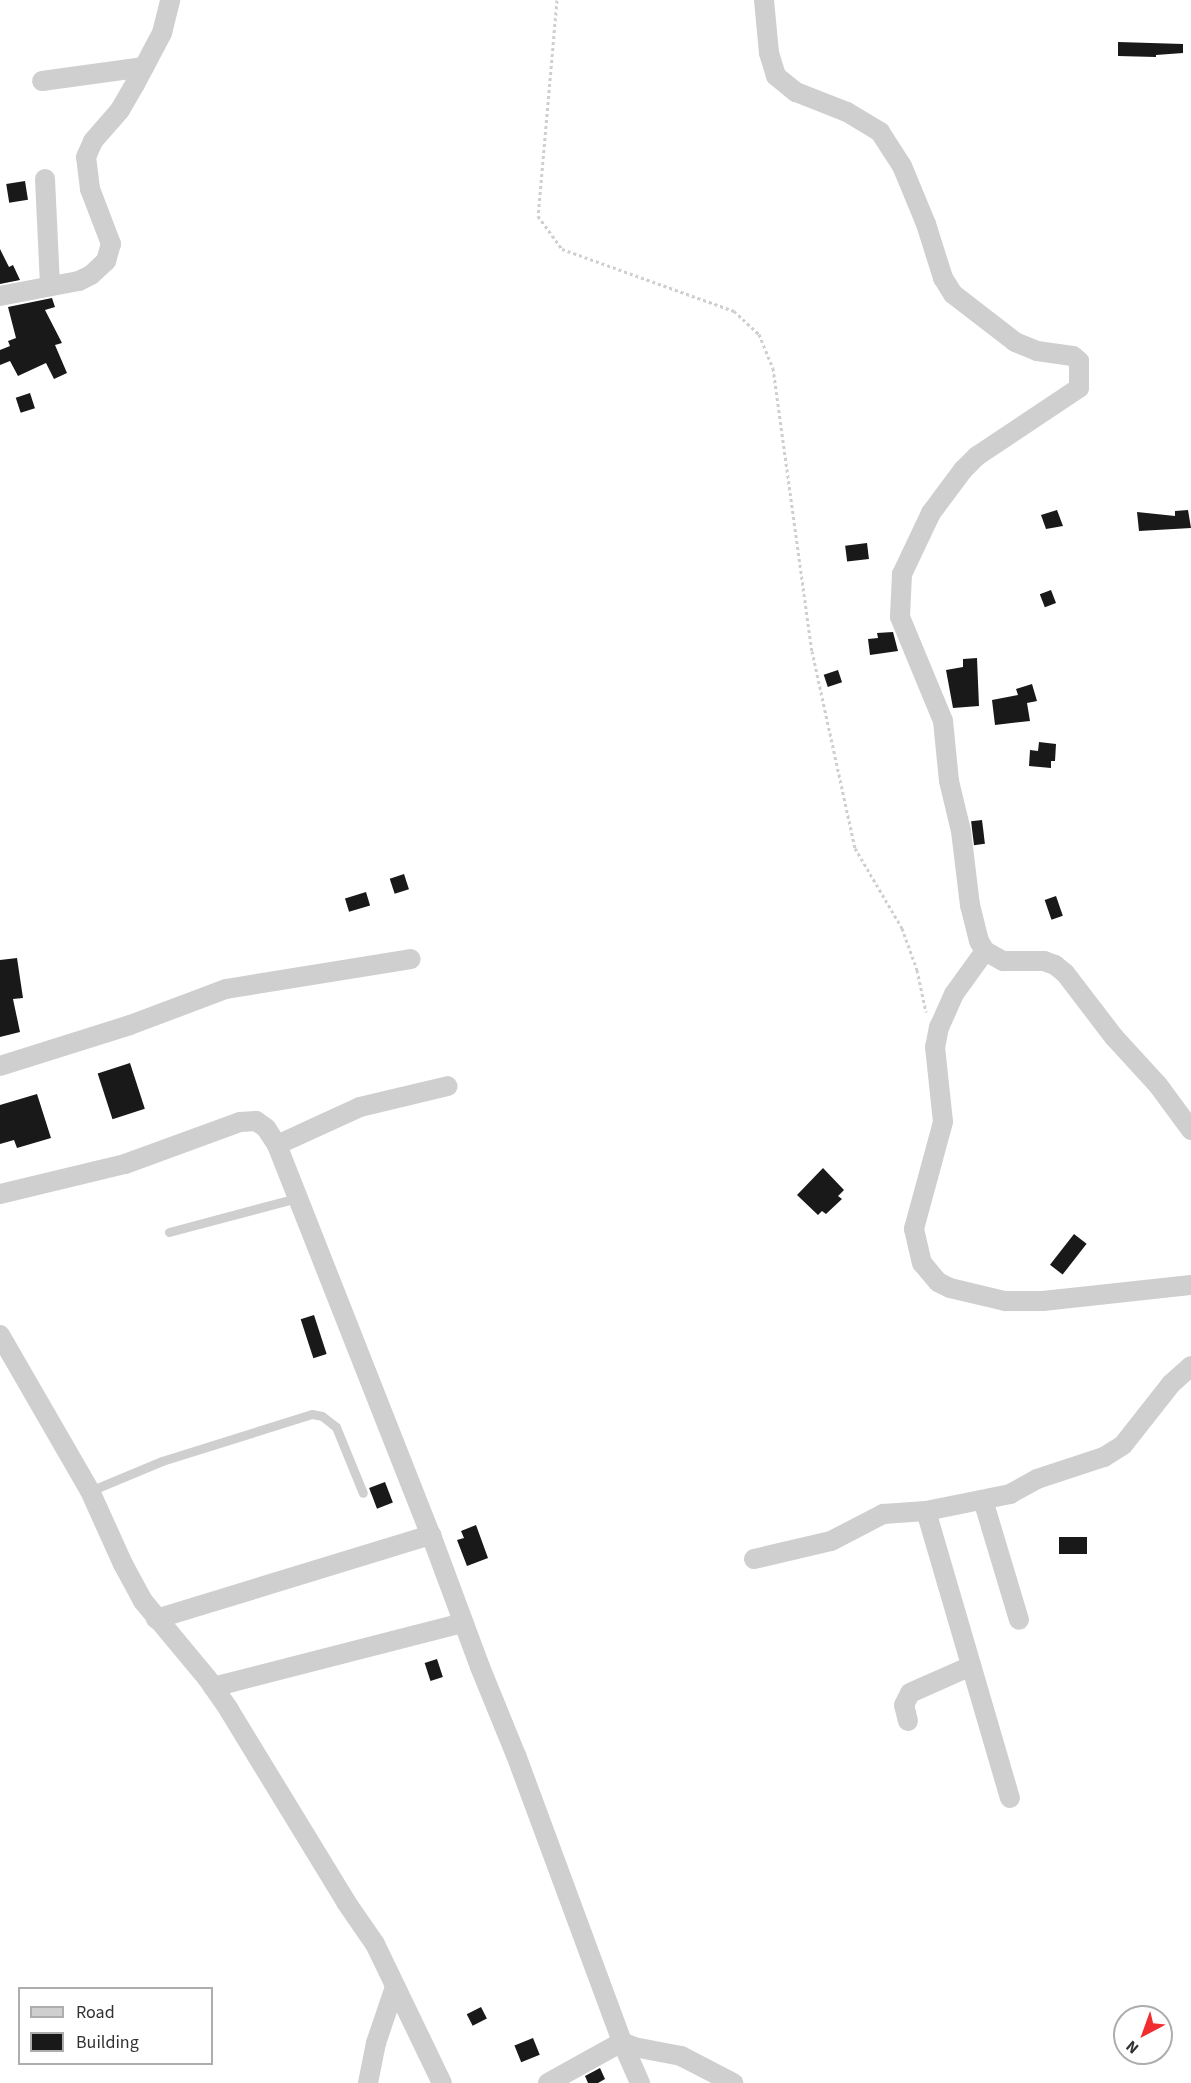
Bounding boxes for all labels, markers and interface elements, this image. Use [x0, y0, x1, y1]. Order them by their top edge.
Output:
legend [18, 1987, 213, 2065]
text: Road [76, 2000, 115, 2025]
north arrow [1113, 2005, 1173, 2065]
text: Building [76, 2030, 139, 2055]
text: N [1121, 2035, 1144, 2059]

